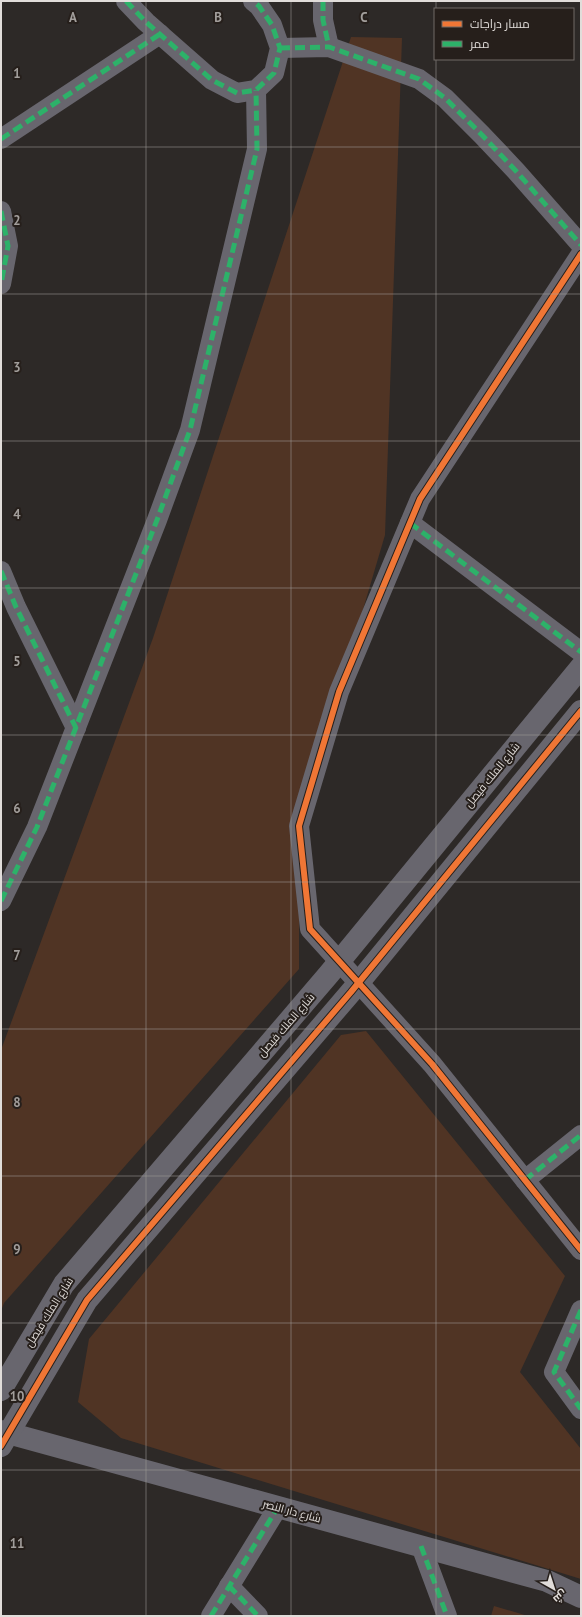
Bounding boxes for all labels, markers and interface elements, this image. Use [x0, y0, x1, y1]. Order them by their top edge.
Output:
legend [434, 8, 574, 60]
text: A [69, 9, 77, 26]
text: B [214, 9, 222, 26]
text: C [360, 9, 368, 26]
text: مسار دراجات [470, 16, 530, 31]
text: ممر [469, 36, 489, 51]
text: 1 [13, 65, 21, 82]
text: 2 [13, 212, 21, 229]
text: 3 [13, 359, 21, 376]
text: 4 [13, 506, 21, 523]
text: 5 [13, 653, 21, 670]
street label: شارع الملك فيصل [461, 740, 523, 811]
text: 6 [13, 800, 21, 817]
text: 7 [13, 947, 21, 964]
street label: شارع الملك فيصل [254, 990, 318, 1060]
text: 8 [13, 1094, 21, 1111]
text: 9 [13, 1241, 21, 1258]
street label: شارع الملك فيصل [22, 1274, 77, 1350]
text: 10 [10, 1388, 24, 1405]
street label: شارع دار النصر [260, 1496, 323, 1526]
text: 11 [10, 1535, 24, 1552]
north arrow [534, 1569, 574, 1609]
text: ش [550, 1587, 570, 1607]

